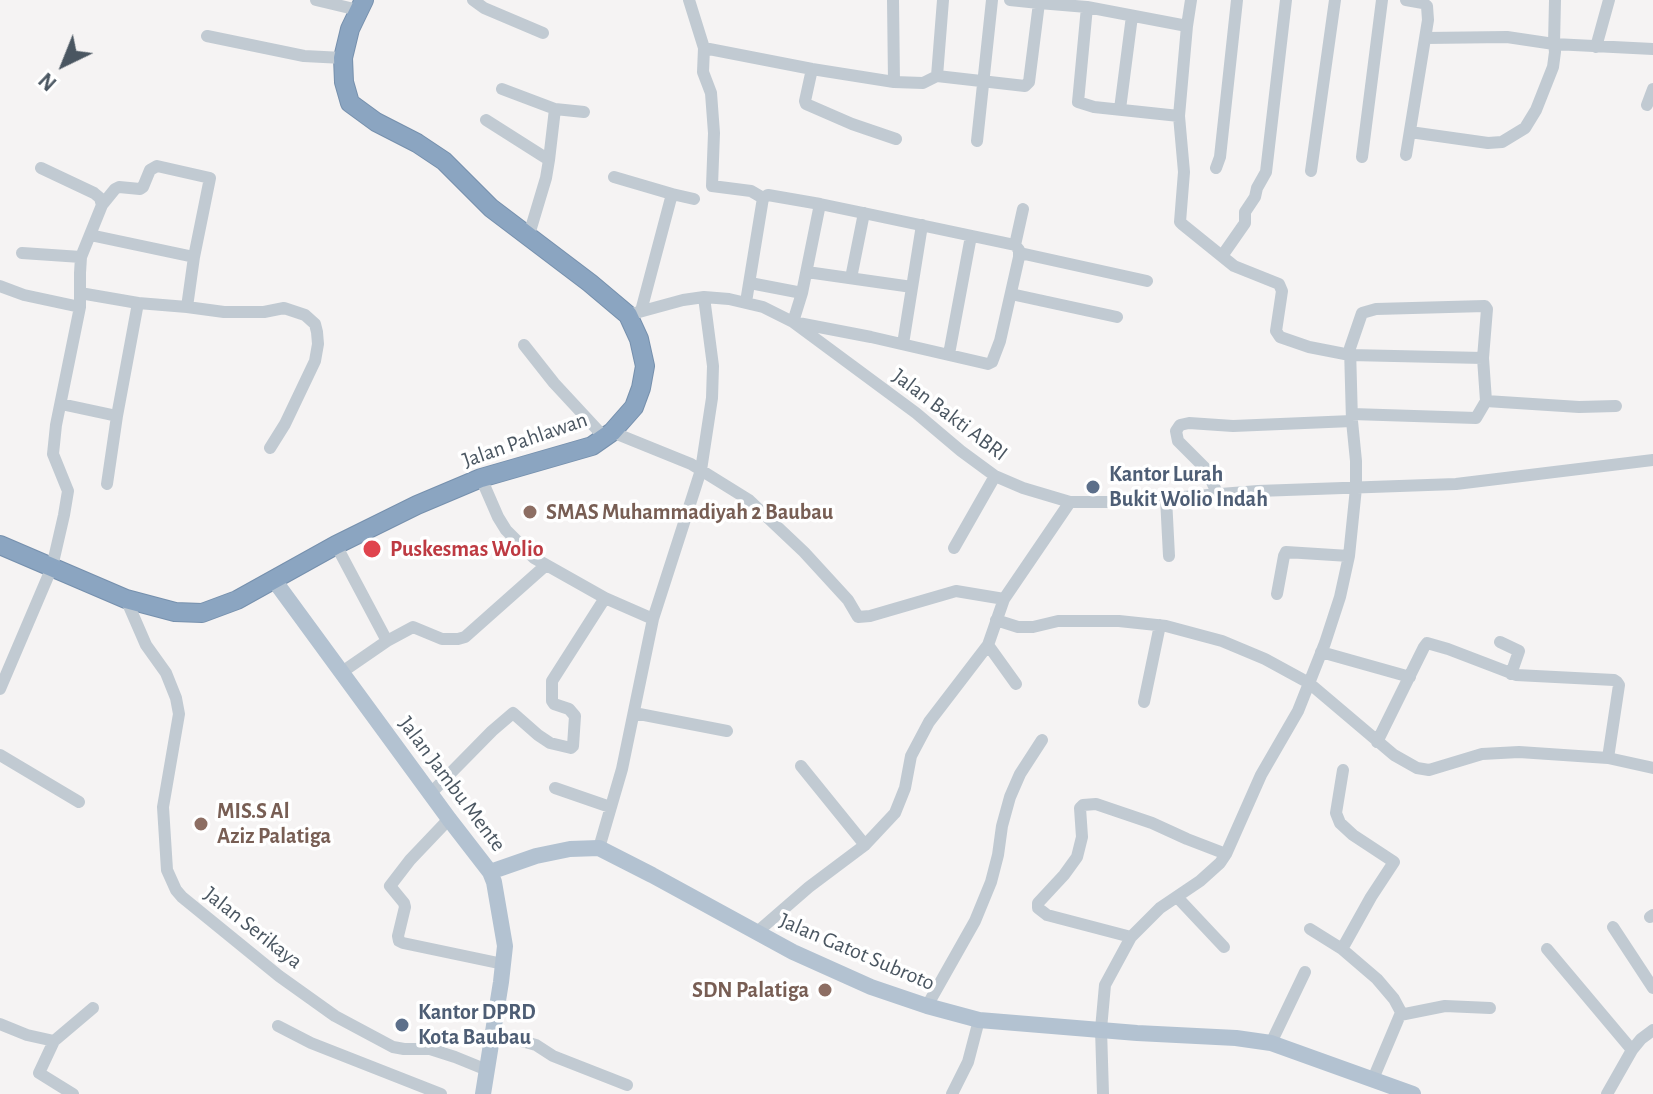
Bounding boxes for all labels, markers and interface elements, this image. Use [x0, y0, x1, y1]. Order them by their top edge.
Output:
north arrow [24, 24, 104, 104]
text: N [35, 68, 61, 95]
street label: Jalan Bakti ABRI [887, 363, 1013, 467]
street label: Jalan Pahlawan [459, 406, 591, 474]
place label: Kantor Lurah Bukit Wolio Indah [1109, 461, 1268, 512]
marker: Kantor Lurah Bukit Wolio Indah [1084, 478, 1102, 496]
place label: SMAS Muhammadiyah 2 Baubau [546, 499, 833, 525]
marker: SMAS Muhammadiyah 2 Baubau [521, 503, 539, 521]
place label: Puskesmas Wolio [390, 536, 544, 562]
marker: Puskesmas Wolio [361, 538, 383, 560]
street label: Jalan Jambu Mente [393, 711, 511, 857]
place label: MIS.S Al Aziz Palatiga [217, 798, 331, 850]
marker: MIS.S Al Aziz Palatiga [192, 815, 210, 833]
street label: Jalan Serikaya [198, 881, 308, 975]
street label: Jalan Gatot Subroto [775, 907, 939, 997]
place label: SDN Palatiga [692, 977, 809, 1003]
marker: SDN Palatiga [816, 981, 834, 999]
place label: Kantor DPRD Kota Baubau [418, 999, 536, 1050]
marker: Kantor DPRD Kota Baubau [393, 1016, 411, 1034]

